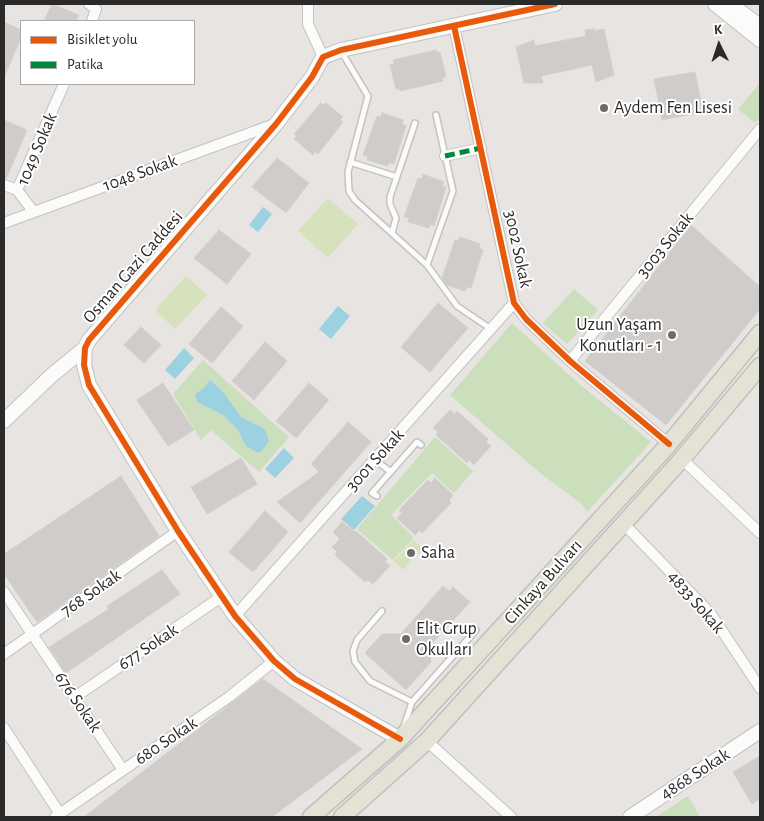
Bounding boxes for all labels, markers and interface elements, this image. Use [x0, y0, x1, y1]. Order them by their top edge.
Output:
legend [20, 20, 195, 85]
north arrow [694, 20, 744, 70]
text: K [713, 23, 723, 37]
text: Bisiklet yolu [67, 32, 138, 47]
text: Patika [67, 57, 103, 72]
place label: Aydem Fen Lisesi [614, 97, 732, 119]
marker: Aydem Fen Lisesi [598, 102, 610, 114]
street label: 1049 Sokak [12, 109, 62, 189]
street label: 1048 Sokak [100, 150, 180, 196]
street label: Osman Gazi Caddesi [78, 206, 188, 328]
street label: 3002 Sokak [499, 208, 537, 290]
street label: 3003 Sokak [632, 208, 698, 282]
place label: Uzun Yaşam Konutları - 1 [576, 314, 662, 356]
marker: Uzun Yaşam Konutları - 1 [666, 329, 678, 341]
street label: 3001 Sokak [341, 424, 409, 496]
street label: Cinkaya Bulvarı [499, 535, 587, 629]
place label: Saha [421, 542, 455, 564]
marker: Saha [405, 547, 417, 559]
street label: 768 Sokak [57, 564, 125, 622]
street label: 4833 Sokak [663, 566, 729, 638]
place label: Elit Grup Okulları [416, 618, 477, 660]
street label: 677 Sokak [114, 619, 182, 675]
marker: Elit Grup Okulları [400, 633, 412, 645]
street label: 676 Sokak [50, 667, 106, 737]
street label: 680 Sokak [131, 712, 201, 770]
street label: 4868 Sokak [656, 744, 734, 804]

